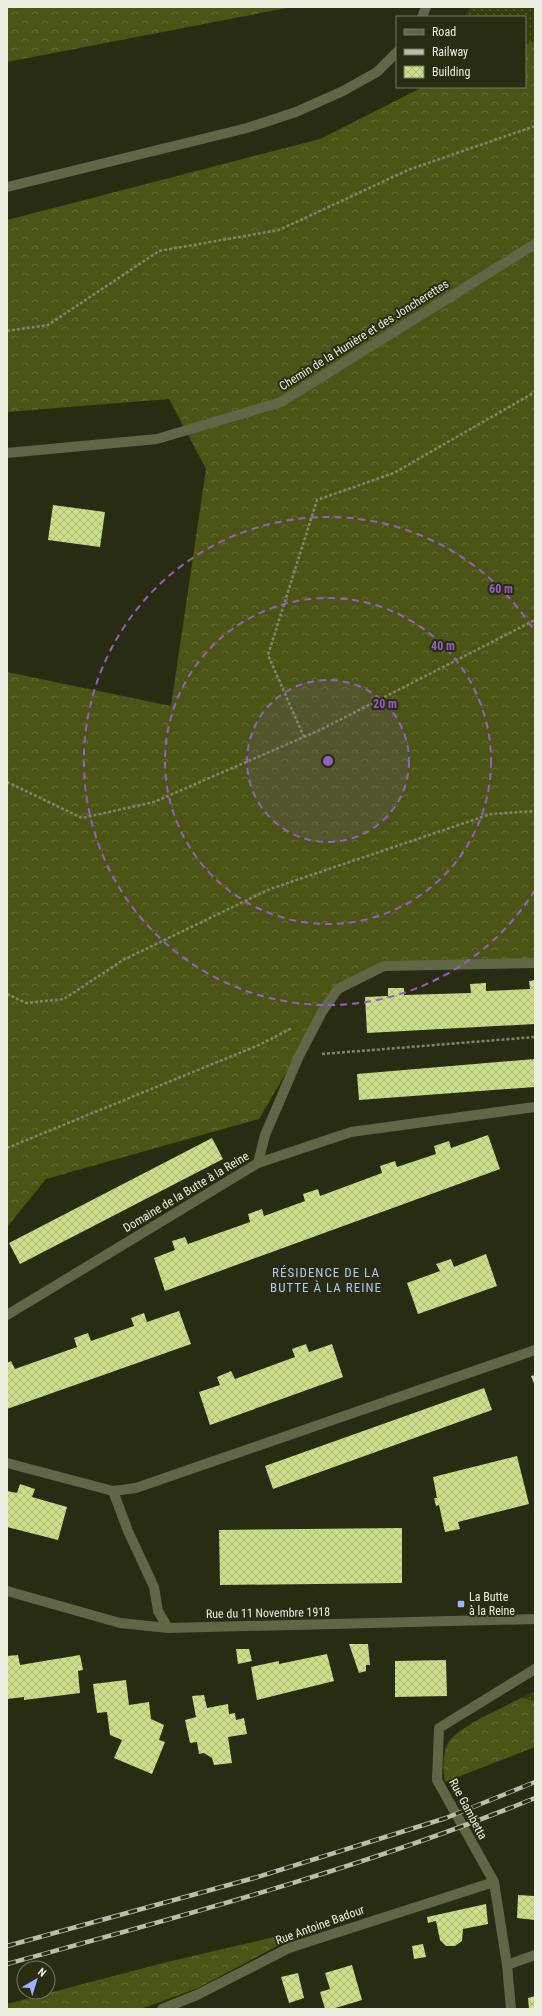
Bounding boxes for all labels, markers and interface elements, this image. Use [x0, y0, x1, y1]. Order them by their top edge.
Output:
legend [396, 16, 526, 88]
text: Road [432, 25, 456, 39]
text: Railway [432, 45, 468, 59]
text: Building [432, 65, 470, 79]
street label: Chemin de la Hunière et des Joncherettes [277, 277, 451, 393]
text: 60 m [489, 582, 513, 596]
text: 40 m [431, 639, 455, 653]
text: 20 m [373, 697, 397, 711]
centre of rings [321, 754, 335, 768]
street label: Domaine de la Butte à la Reine [121, 1149, 252, 1235]
district label: RÉSIDENCE DE LA BUTTE À LA REINE [270, 1265, 382, 1295]
place label: La Butte à la Reine [469, 1590, 515, 1618]
marker: La Butte à la Reine [456, 1599, 466, 1609]
street label: Rue du 11 Novembre 1918 [206, 1605, 330, 1621]
street label: Rue Gambetta [446, 1776, 490, 1842]
street label: Rue Antoine Badour [274, 1902, 367, 1948]
north arrow [16, 1960, 56, 2000]
text: N [35, 1965, 49, 1980]

